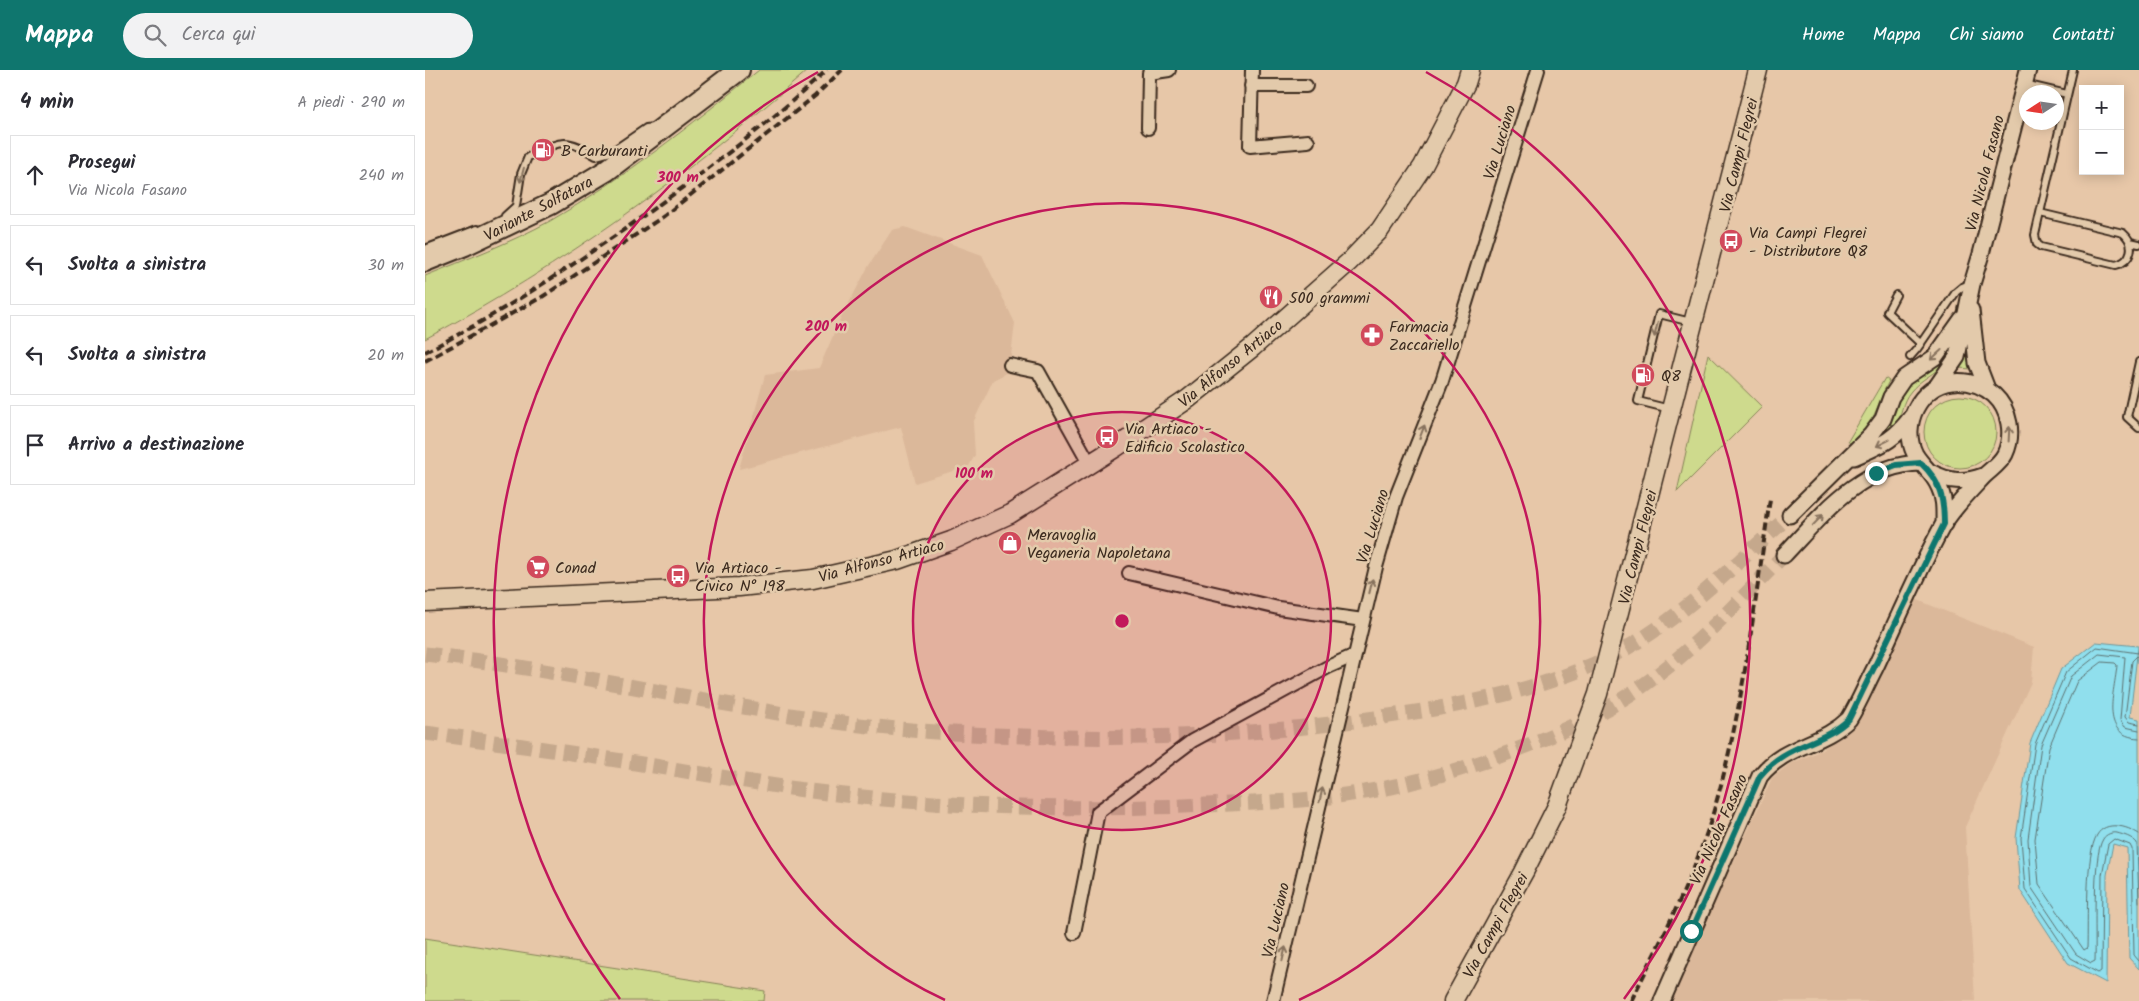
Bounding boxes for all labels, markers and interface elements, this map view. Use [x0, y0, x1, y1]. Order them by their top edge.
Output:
search box [123, 13, 473, 58]
text: Mappa [25, 16, 93, 55]
text: Cerca qui [181, 20, 255, 50]
icon: search [141, 21, 169, 49]
text: Home [1802, 21, 1845, 50]
text: Mappa [1873, 21, 1921, 50]
text: Chi siamo [1949, 21, 2024, 50]
text: Contatti [2052, 21, 2114, 50]
north arrow [2019, 85, 2064, 130]
map controls [2079, 85, 2124, 175]
button: + [2079, 85, 2124, 130]
text: 4 min [20, 86, 74, 119]
text: A piedi · 290 m [298, 90, 405, 115]
street label: Via Campi Flegrei [1713, 94, 1766, 215]
street label: Via Luciano [1477, 102, 1524, 183]
street label: Via Nicola Fasano [1959, 113, 2012, 234]
button: − [2079, 130, 2124, 175]
fuel station icon: B Carburanti [530, 137, 556, 163]
place label: B Carburanti [561, 139, 649, 164]
text: Prosegui [68, 148, 135, 178]
icon: ahead [21, 161, 49, 189]
text: 240 m [359, 163, 404, 188]
one-way arrow [517, 166, 526, 182]
text: 300 m [656, 166, 699, 190]
street label: Variante Solfatara [480, 170, 598, 249]
text: Via Nicola Fasano [68, 178, 187, 203]
place label: Via Campi Flegrei - Distributore Q8 [1749, 221, 1868, 264]
bus stop icon: Via Campi Flegrei - Distributore Q8 [1718, 228, 1744, 254]
text: Svolta a sinistra [68, 250, 206, 280]
icon: left [21, 251, 49, 279]
text: 30 m [368, 253, 404, 278]
restaurant icon: 500 grammi [1258, 284, 1284, 310]
place label: 500 grammi [1289, 286, 1371, 311]
street label: Via Alfonso Artiaco [1173, 314, 1289, 414]
text: 200 m [805, 315, 847, 339]
place label: Farmacia Zaccariello [1389, 315, 1460, 358]
pharmacy icon: Farmacia Zaccariello [1359, 322, 1385, 348]
one-way arrow [1651, 322, 1660, 338]
text: Svolta a sinistra [68, 340, 206, 370]
icon: left [21, 341, 49, 369]
text: 20 m [368, 343, 404, 368]
one-way arrow [1930, 348, 1943, 360]
fuel station icon: Q8 [1630, 362, 1656, 388]
place label: Q8 [1661, 364, 1681, 389]
place label: Via Artiaco - Edificio Scolastico [1125, 417, 1245, 460]
bus stop icon: Via Artiaco - Edificio Scolastico [1094, 424, 1120, 450]
one-way arrow [1418, 425, 1427, 440]
one-way arrow [2004, 426, 2013, 442]
text: Arrivo a destinazione [68, 430, 244, 460]
icon: arrive [21, 431, 49, 459]
one-way arrow [1876, 439, 1891, 448]
text: 100 m [955, 462, 993, 486]
route end [1865, 462, 1888, 485]
street label: Via Luciano [1350, 486, 1397, 567]
street label: Via Campi Flegrei [1612, 486, 1665, 607]
one-way arrow [1812, 514, 1824, 526]
place label: Meravoglia Veganeria Napoletana [1027, 523, 1171, 566]
shop icon: Meravoglia Veganeria Napoletana [997, 530, 1023, 556]
street label: Via Alfonso Artiaco [816, 533, 947, 590]
supermarket icon: Conad [525, 554, 551, 580]
place label: Conad [555, 556, 597, 581]
place label: Via Artiaco - Civico N° 198 [695, 556, 785, 599]
bus stop icon: Via Artiaco - Civico N° 198 [665, 563, 691, 589]
one-way arrow [1367, 579, 1376, 595]
centre of rings [1113, 612, 1131, 630]
street label: Via Nicola Fasano [1684, 770, 1755, 889]
one-way arrow [1317, 788, 1326, 804]
street label: Via Campi Flegrei [1457, 867, 1536, 983]
street label: Via Luciano [1256, 880, 1297, 961]
route start [1680, 920, 1703, 943]
one-way arrow [1280, 946, 1289, 962]

